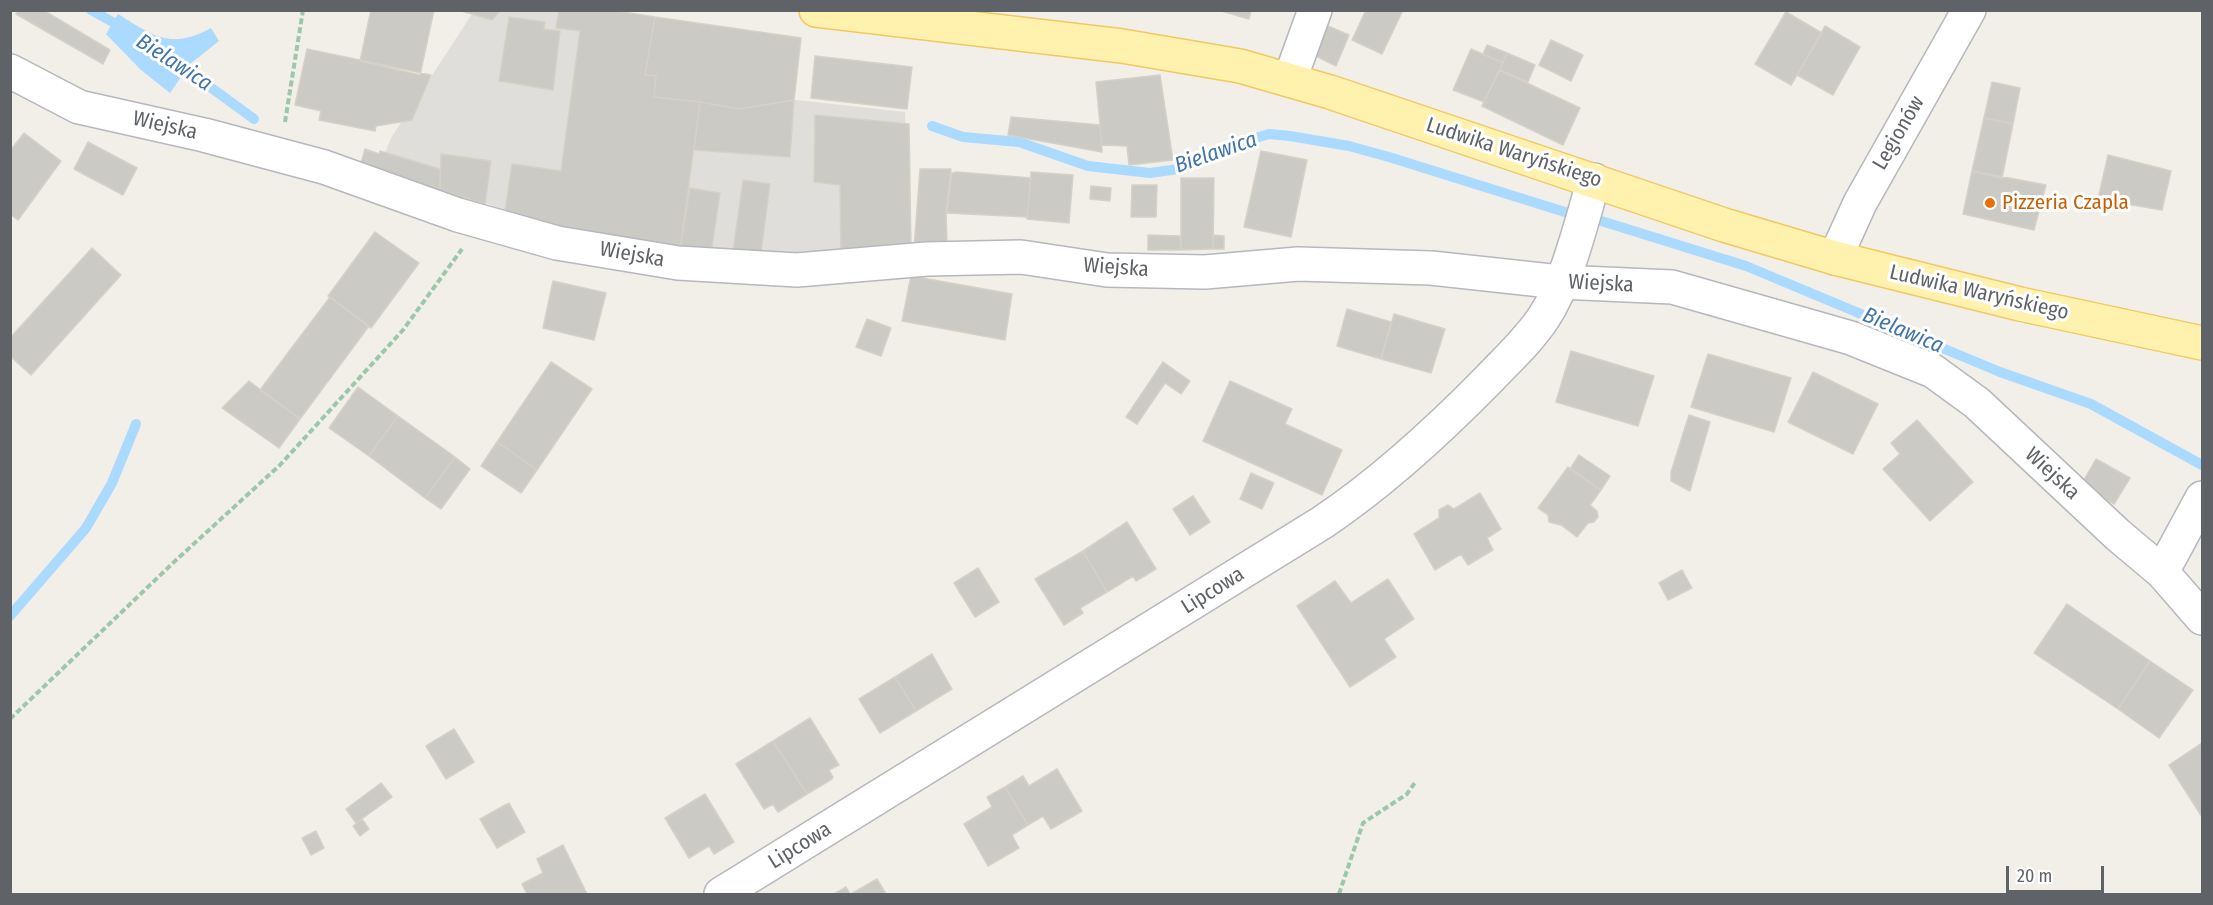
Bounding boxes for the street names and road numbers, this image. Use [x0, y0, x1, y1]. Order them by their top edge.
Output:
street label: Legionów [1868, 91, 1930, 175]
street label: Wiejska [130, 106, 200, 146]
street label: Ludwika Waryńskiego [1423, 113, 1605, 193]
street label: Wiejska [598, 237, 666, 273]
street label: Wiejska [1082, 253, 1150, 283]
street label: Ludwika Waryńskiego [1887, 260, 2071, 326]
street label: Wiejska [1568, 270, 1634, 298]
street label: Wiejska [2019, 442, 2085, 506]
street label: Lipcowa [1177, 562, 1249, 620]
street label: Lipcowa [764, 817, 836, 875]

